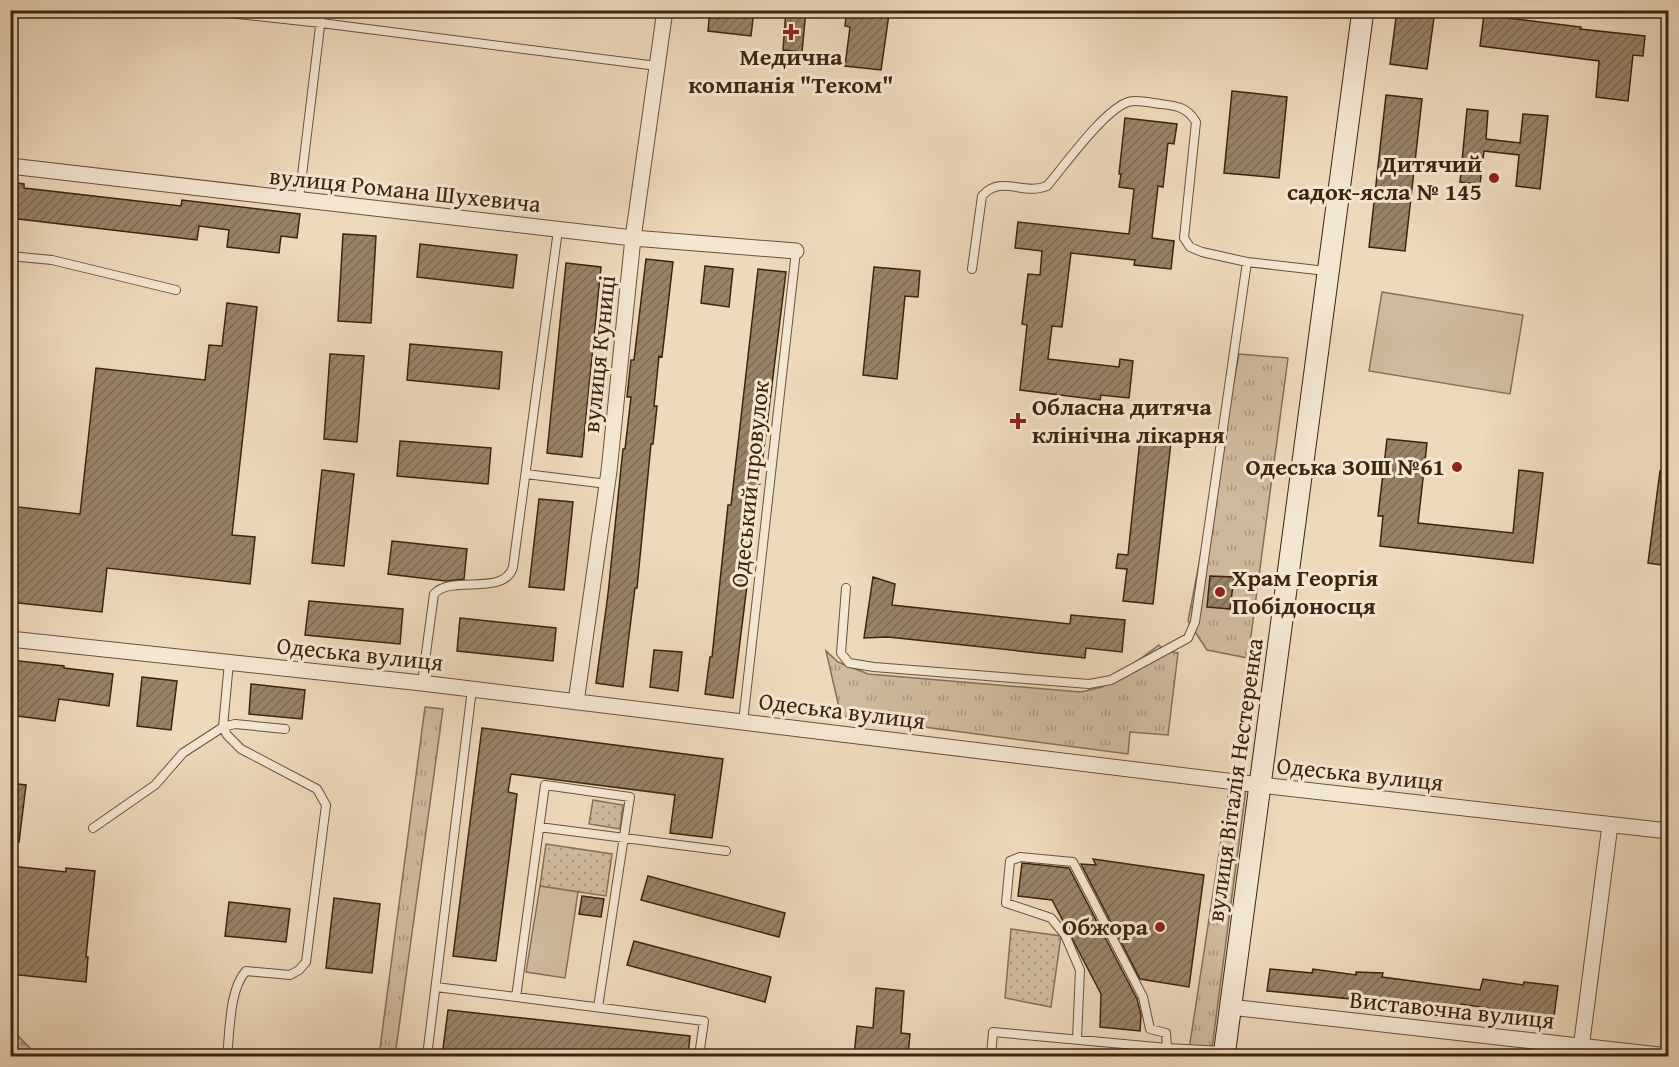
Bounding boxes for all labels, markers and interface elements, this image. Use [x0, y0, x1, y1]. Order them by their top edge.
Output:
marker: Медична компанія "Теком" [782, 23, 800, 41]
place label: Медична компанія "Теком" [688, 39, 894, 102]
place label: Дитячий садок-ясла № 145 [1287, 146, 1482, 209]
street label: вулиця Романа Шухевича [268, 158, 543, 221]
marker: Дитячий садок-ясла № 145 [1487, 171, 1501, 185]
street label: вулиця Куниці [573, 273, 624, 434]
street label: Одеський провулок [721, 378, 778, 589]
place label: Обласна дитяча клінічна лікарня [1032, 389, 1225, 452]
marker: Обласна дитяча клінічна лікарня [1009, 412, 1027, 430]
place label: Одеська ЗОШ №61 [1246, 449, 1445, 484]
marker: Одеська ЗОШ №61 [1450, 460, 1464, 474]
place label: Храм Георгія Побідоносця [1232, 560, 1378, 623]
marker: Храм Георгія Побідоносця [1213, 585, 1227, 599]
street label: Одеська вулиця [275, 627, 445, 680]
street label: вулиця Віталія Нестеренка [1197, 635, 1272, 924]
street label: Одеська вулиця [757, 683, 927, 738]
street label: Одеська вулиця [1275, 747, 1445, 800]
place label: Обжора [1062, 909, 1149, 944]
marker: Обжора [1153, 920, 1167, 934]
street label: Виставочна вулиця [1348, 981, 1556, 1038]

